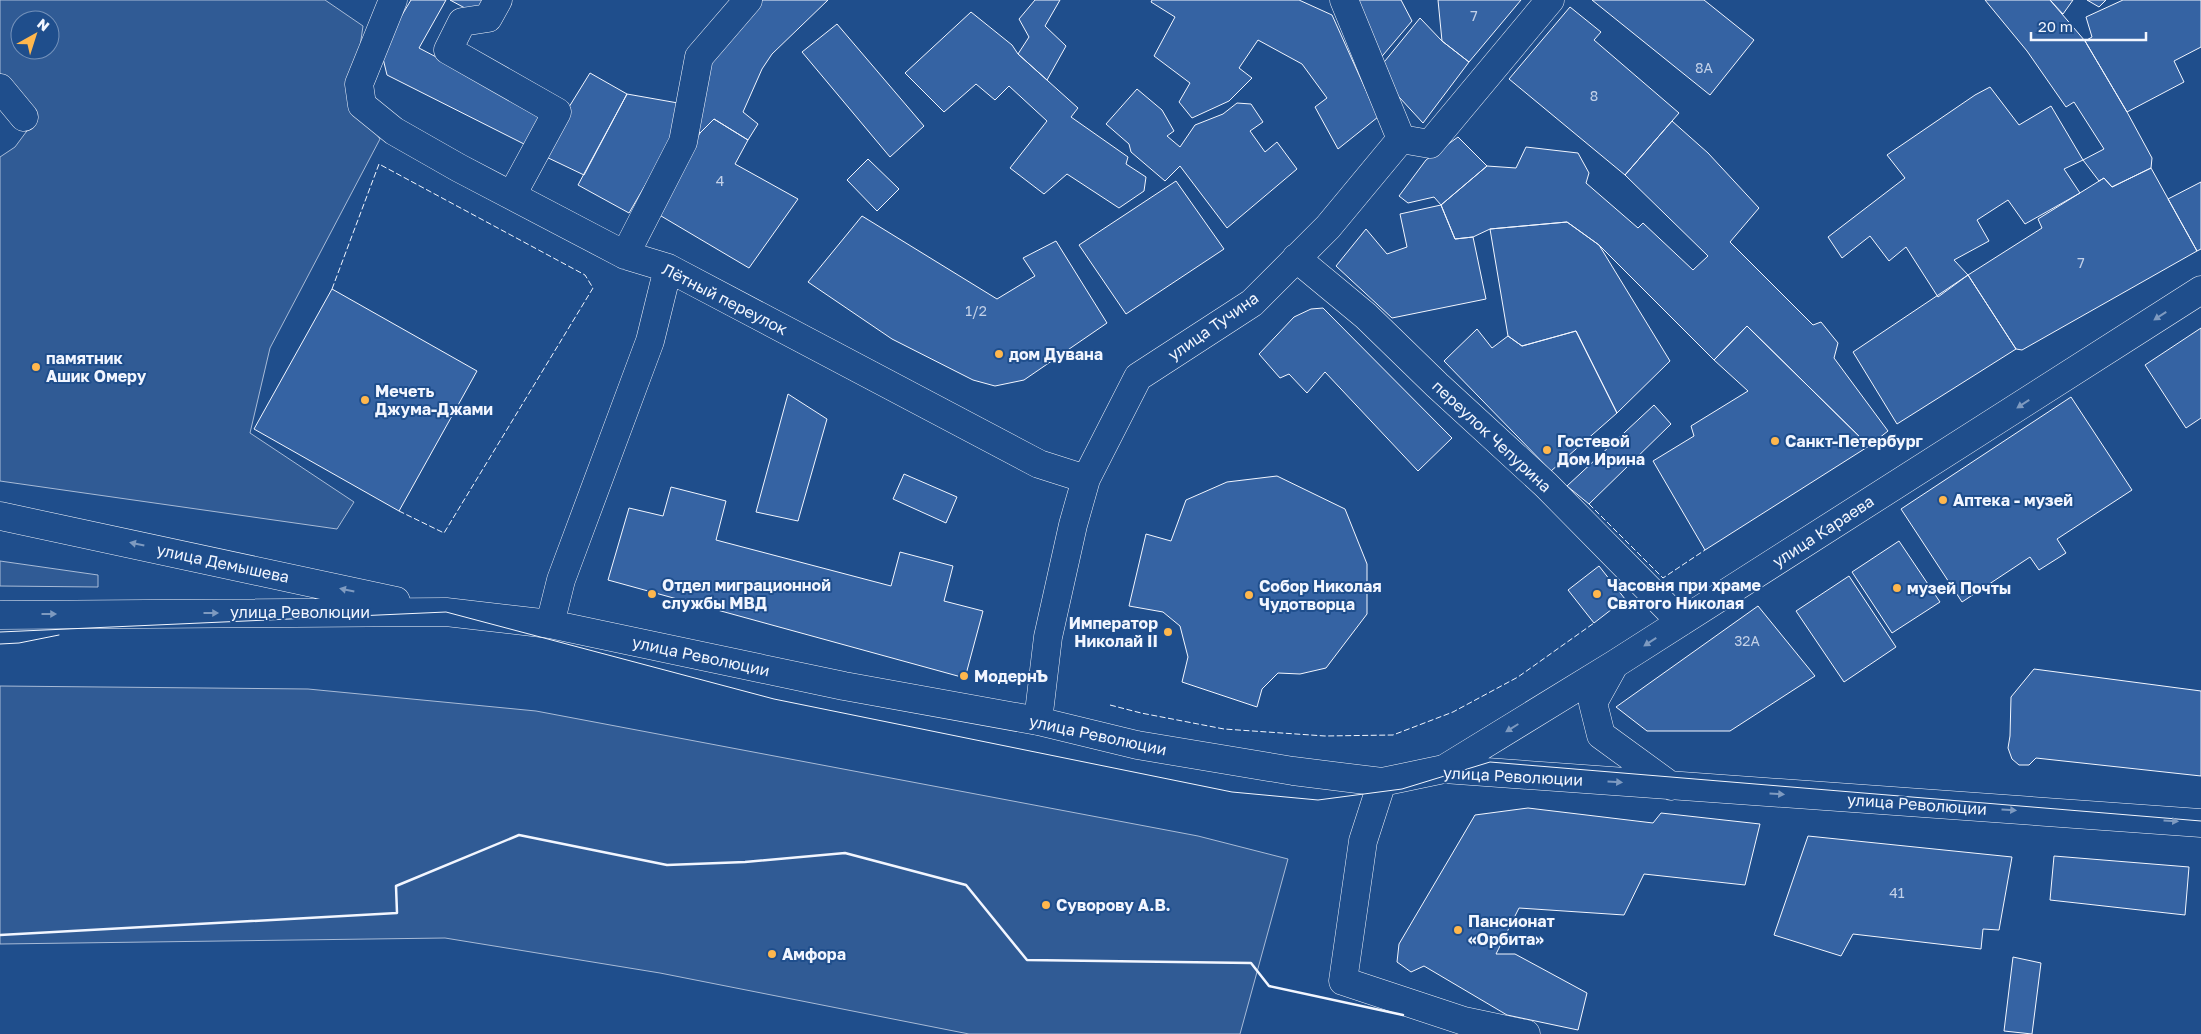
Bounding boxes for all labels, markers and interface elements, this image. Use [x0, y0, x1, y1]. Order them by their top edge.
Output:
house number: 7 [1470, 7, 1478, 24]
north arrow [10, 10, 60, 60]
scale bar [2031, 10, 2146, 42]
text: N [34, 15, 53, 34]
text: 20 m [2038, 17, 2073, 35]
house number: 8А [1695, 59, 1714, 76]
house number: 8 [1590, 87, 1598, 104]
house number: 4 [716, 172, 724, 189]
house number: 7 [2077, 254, 2085, 271]
street label: Лётный переулок [659, 259, 791, 339]
street label: улица Тучина [1164, 287, 1262, 365]
house number: 1/2 [965, 302, 987, 319]
one-way arrow [2153, 312, 2166, 321]
place label: дом Дувана [1009, 344, 1103, 364]
place label: памятник Ашик Омеру [46, 348, 147, 386]
marker: дом Дувана [993, 348, 1005, 360]
marker: памятник Ашик Омеру [30, 361, 42, 373]
street label: переулок Чепурина [1428, 376, 1556, 496]
place label: Мечеть Джума-Джами [375, 381, 493, 419]
marker: Мечеть Джума-Джами [359, 394, 371, 406]
one-way arrow [2016, 399, 2029, 408]
place label: Гостевой Дом Ирина [1557, 431, 1645, 469]
place label: Санкт-Петербург [1785, 431, 1924, 451]
marker: Санкт-Петербург [1769, 435, 1781, 447]
marker: Гостевой Дом Ирина [1541, 444, 1553, 456]
place label: Аптека - музей [1953, 490, 2073, 510]
street label: улица Караева [1768, 491, 1878, 571]
marker: Аптека - музей [1937, 494, 1949, 506]
street label: улица Демышева [155, 539, 291, 587]
one-way arrow [129, 540, 145, 548]
place label: Отдел миграционной службы МВД [662, 575, 831, 613]
place label: Часовня при храме Святого Николая [1607, 575, 1761, 613]
place label: Собор Николая Чудотворца [1259, 576, 1382, 614]
place label: музей Почты [1907, 578, 2011, 598]
marker: музей Почты [1891, 582, 1903, 594]
one-way arrow [340, 586, 355, 594]
marker: Отдел миграционной службы МВД [646, 588, 658, 600]
marker: Часовня при храме Святого Николая [1591, 588, 1603, 600]
marker: Собор Николая Чудотворца [1243, 589, 1255, 601]
street label: улица Революции [230, 602, 370, 622]
one-way arrow [41, 609, 57, 617]
one-way arrow [203, 609, 219, 617]
place label: Император Николай II [1069, 613, 1158, 651]
marker: Император Николай II [1162, 626, 1174, 638]
street label: улица Революции [630, 632, 772, 680]
house number: 32А [1734, 632, 1760, 649]
one-way arrow [1643, 637, 1656, 646]
place label: МодернЪ [974, 666, 1048, 686]
marker: МодернЪ [958, 670, 970, 682]
street label: улица Революции [1027, 711, 1169, 759]
one-way arrow [1505, 723, 1519, 732]
street label: улица Революции [1442, 762, 1584, 790]
one-way arrow [1607, 778, 1623, 786]
street label: улица Революции [1846, 789, 1988, 819]
one-way arrow [1769, 790, 1785, 798]
one-way arrow [2001, 806, 2017, 814]
one-way arrow [2163, 818, 2179, 826]
house number: 41 [1889, 884, 1905, 901]
place label: Суворову А.В. [1056, 895, 1171, 915]
marker: Суворову А.В. [1040, 899, 1052, 911]
place label: Пансионат «Орбита» [1468, 911, 1555, 949]
marker: Пансионат «Орбита» [1452, 924, 1464, 936]
place label: Амфора [782, 944, 846, 964]
marker: Амфора [766, 948, 778, 960]

